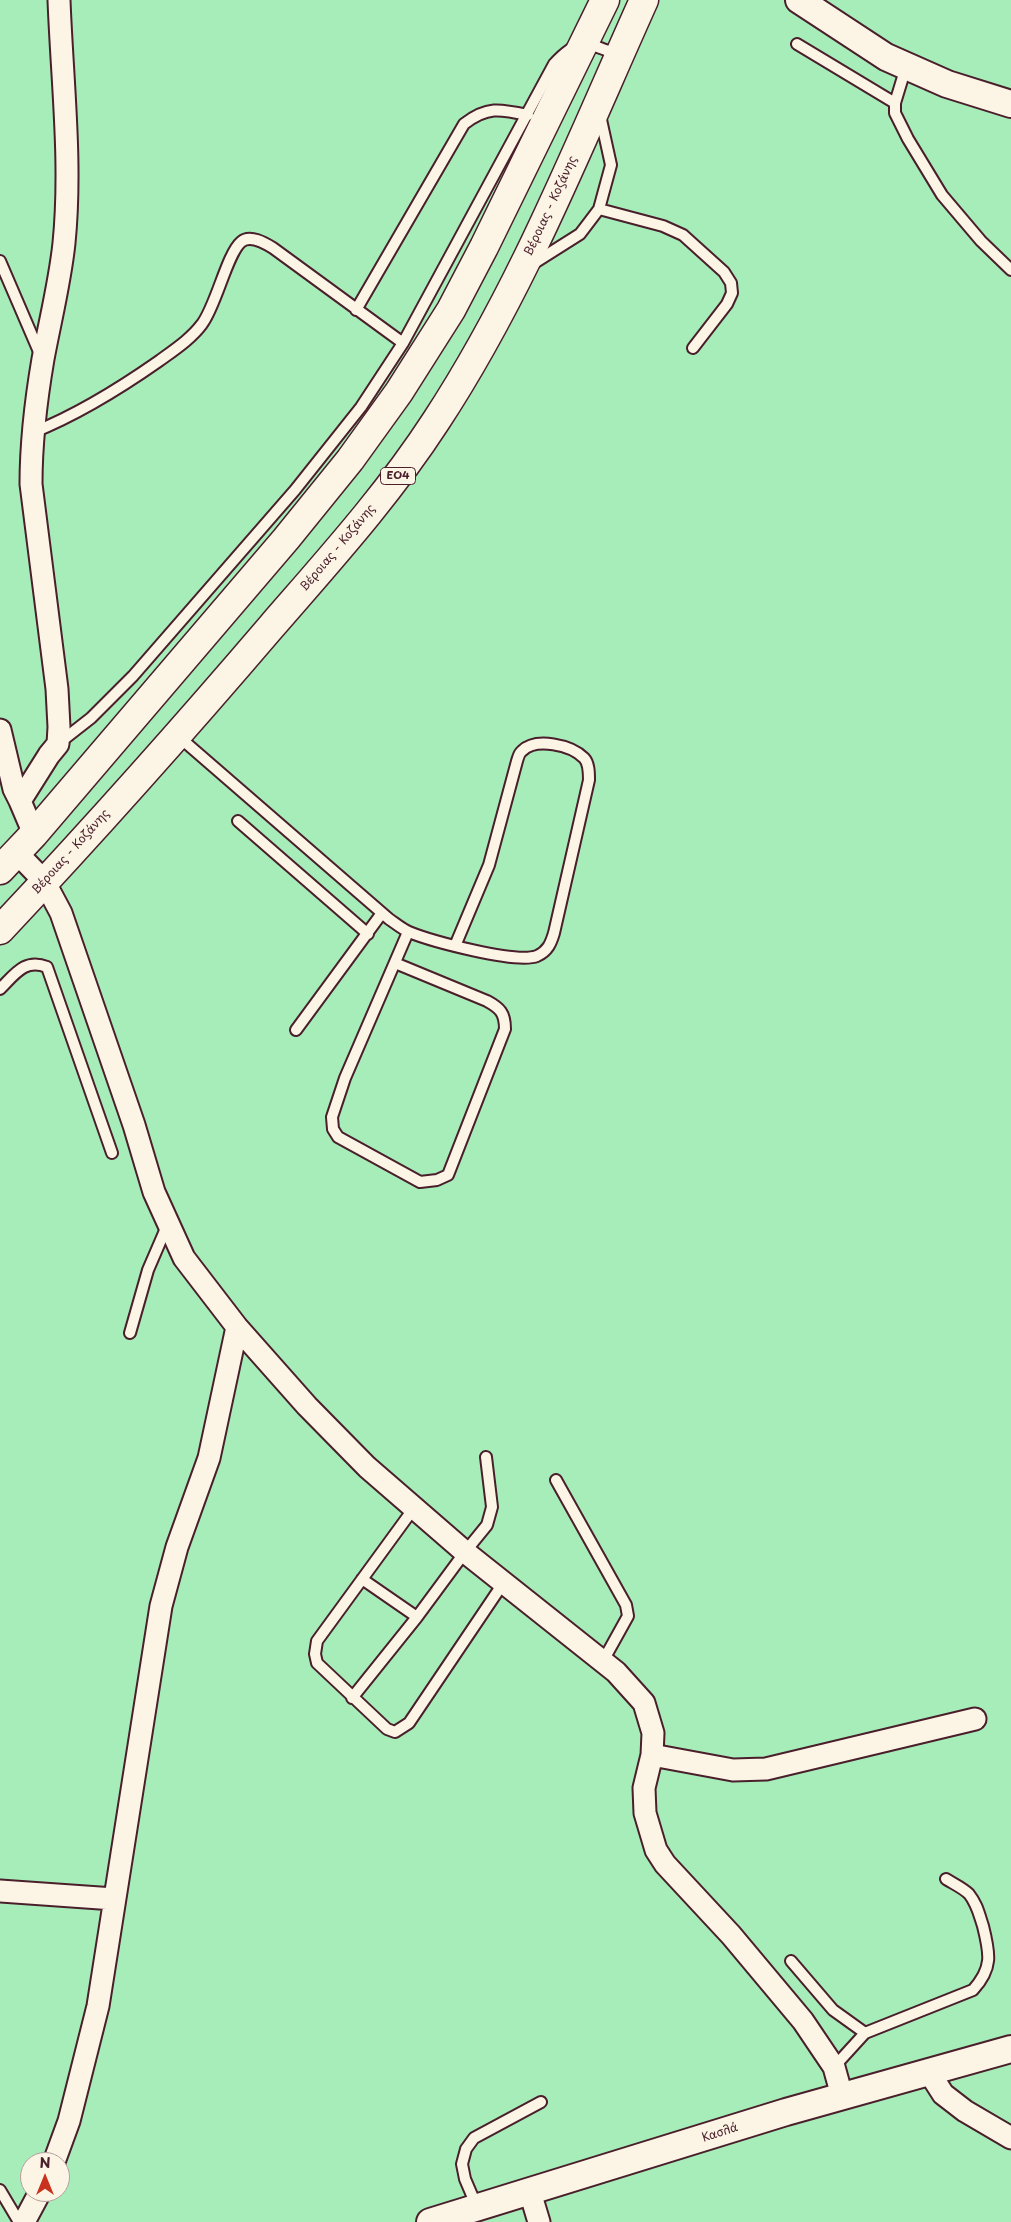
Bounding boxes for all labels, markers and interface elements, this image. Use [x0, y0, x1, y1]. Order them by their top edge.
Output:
street label: Βέροιας - Κοζάνης [521, 154, 581, 258]
road number: ΕΟ4 [380, 468, 416, 484]
street label: Βέροιας - Κοζάνης [297, 502, 379, 594]
street label: Βέροιας - Κοζάνης [29, 807, 113, 897]
street label: Κασλά [700, 2120, 740, 2146]
north arrow [20, 2152, 70, 2202]
text: N [39, 2152, 51, 2173]

